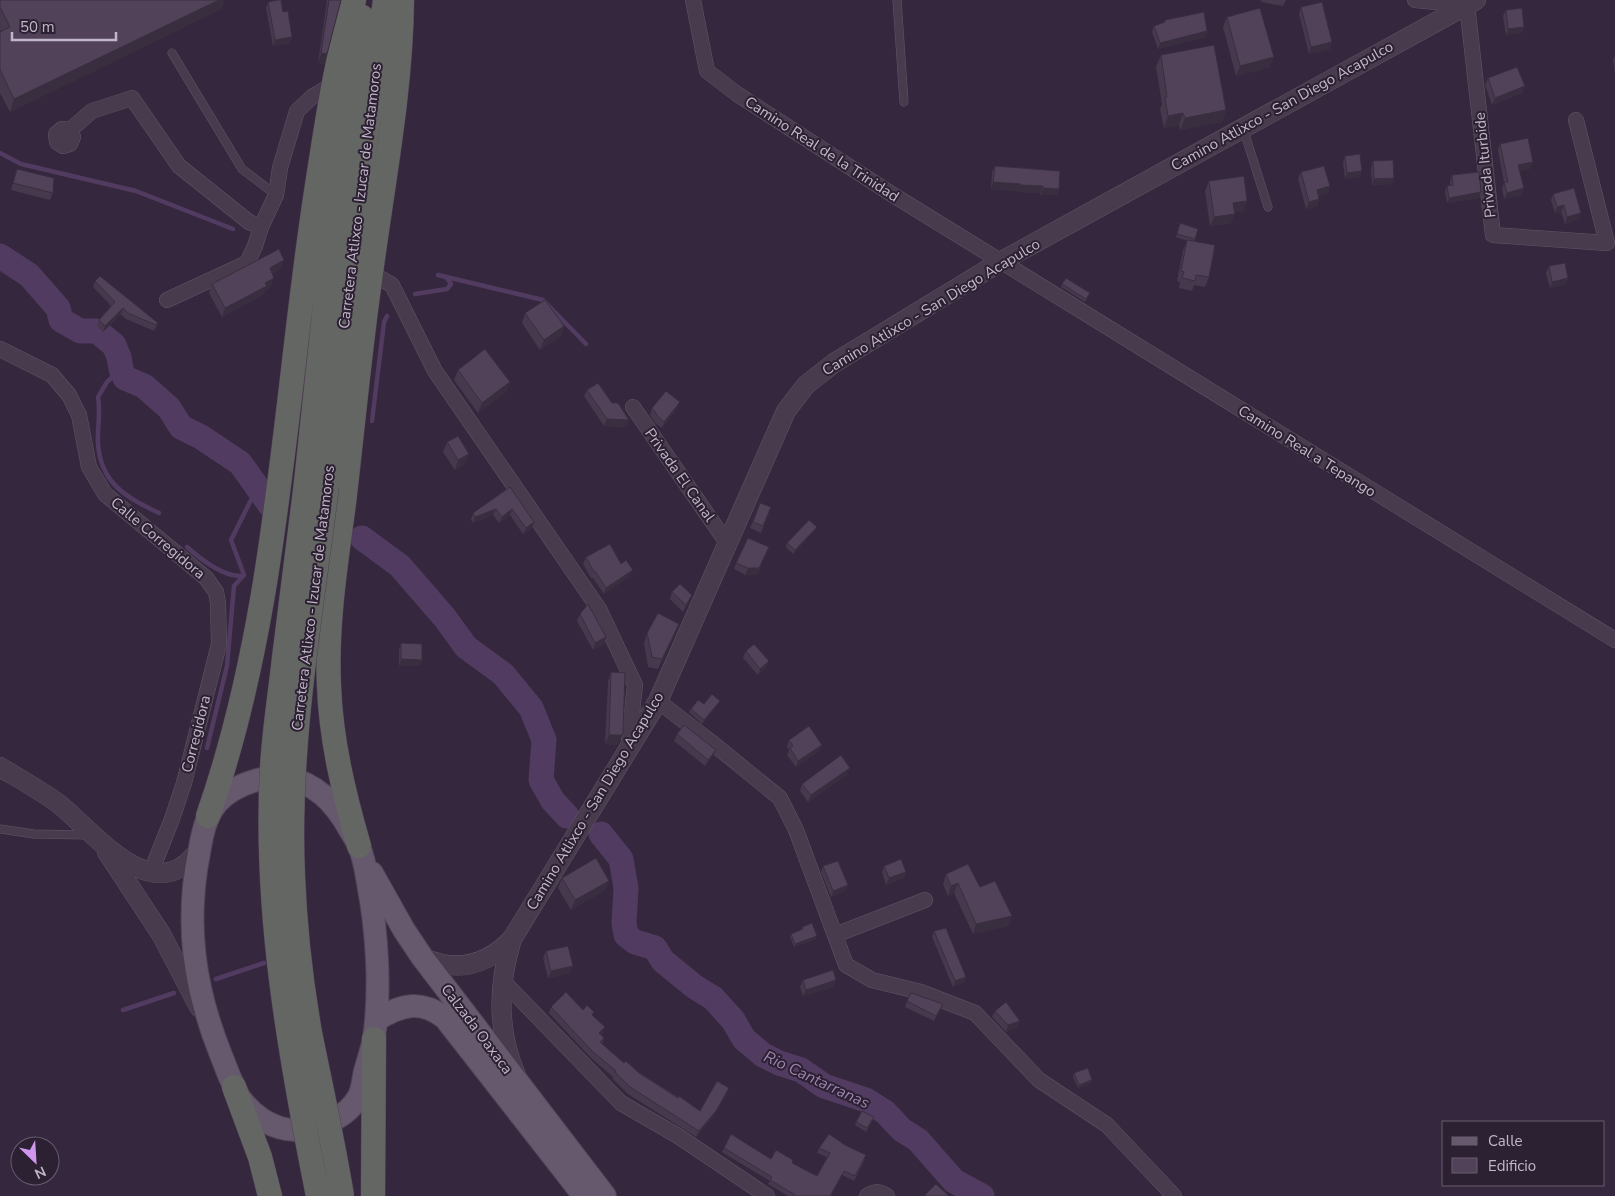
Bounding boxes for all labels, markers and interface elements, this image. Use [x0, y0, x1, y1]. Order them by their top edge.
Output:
scale bar [12, 10, 116, 42]
text: 50 m [20, 17, 55, 37]
street label: Camino Atlixco - San Diego Acapulco [1167, 36, 1397, 176]
street label: Carretera Atlixco - Izucar de Matamoros [334, 62, 386, 330]
street label: Camino Real de la Trinidad [741, 92, 903, 206]
street label: Privada Iturbide [1470, 111, 1500, 219]
street label: Camino Atlixco - San Diego Acapulco [818, 234, 1044, 380]
street label: Camino Real a Tepango [1234, 400, 1380, 502]
street label: Privada El Canal [640, 424, 720, 526]
street label: Carretera Atlixco - Izucar de Matamoros [287, 464, 339, 732]
street label: Calle Corregidora [107, 493, 209, 583]
street label: Camino Atlixco - San Diego Acapulco [522, 688, 668, 914]
street label: Corregidora [177, 693, 215, 775]
street label: Calzada Oaxaca [437, 980, 517, 1078]
water label: Rio Cantarranas [760, 1046, 873, 1114]
legend [1442, 1121, 1605, 1186]
text: Calle [1488, 1131, 1523, 1151]
north arrow [10, 1136, 60, 1186]
text: Edificio [1488, 1156, 1536, 1176]
text: N [32, 1162, 49, 1183]

